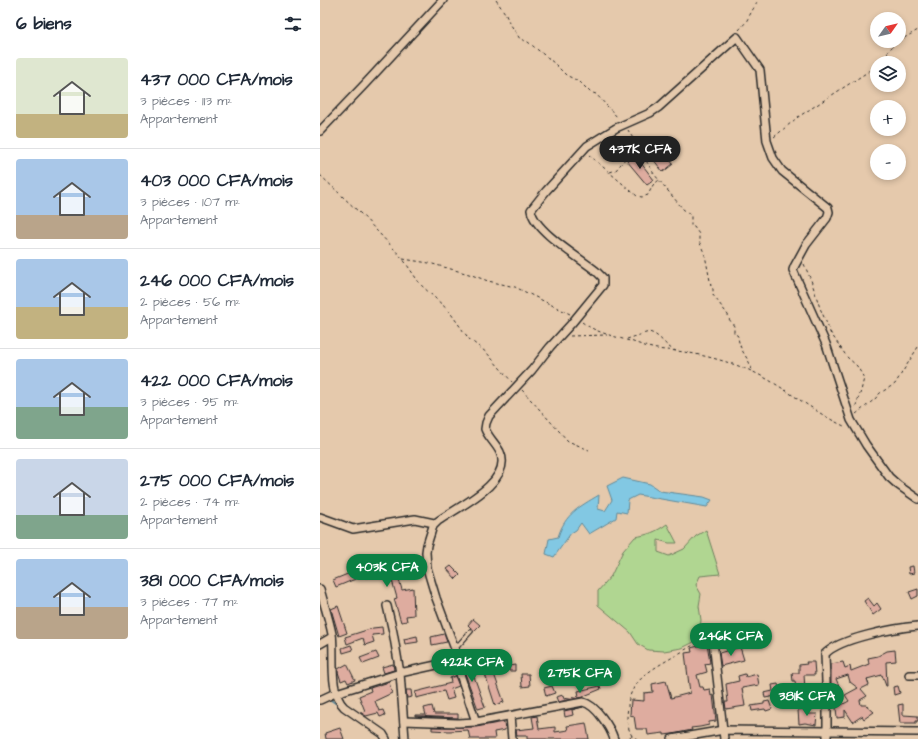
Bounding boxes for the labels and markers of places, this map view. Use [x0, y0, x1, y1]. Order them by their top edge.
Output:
pin: 437K CFA [599, 136, 681, 170]
pin: 403K CFA [346, 554, 428, 588]
pin: 246K CFA [690, 623, 772, 657]
pin: 422K CFA [431, 649, 513, 683]
pin: 275K CFA [539, 660, 621, 694]
pin: 381K CFA [766, 683, 848, 717]

